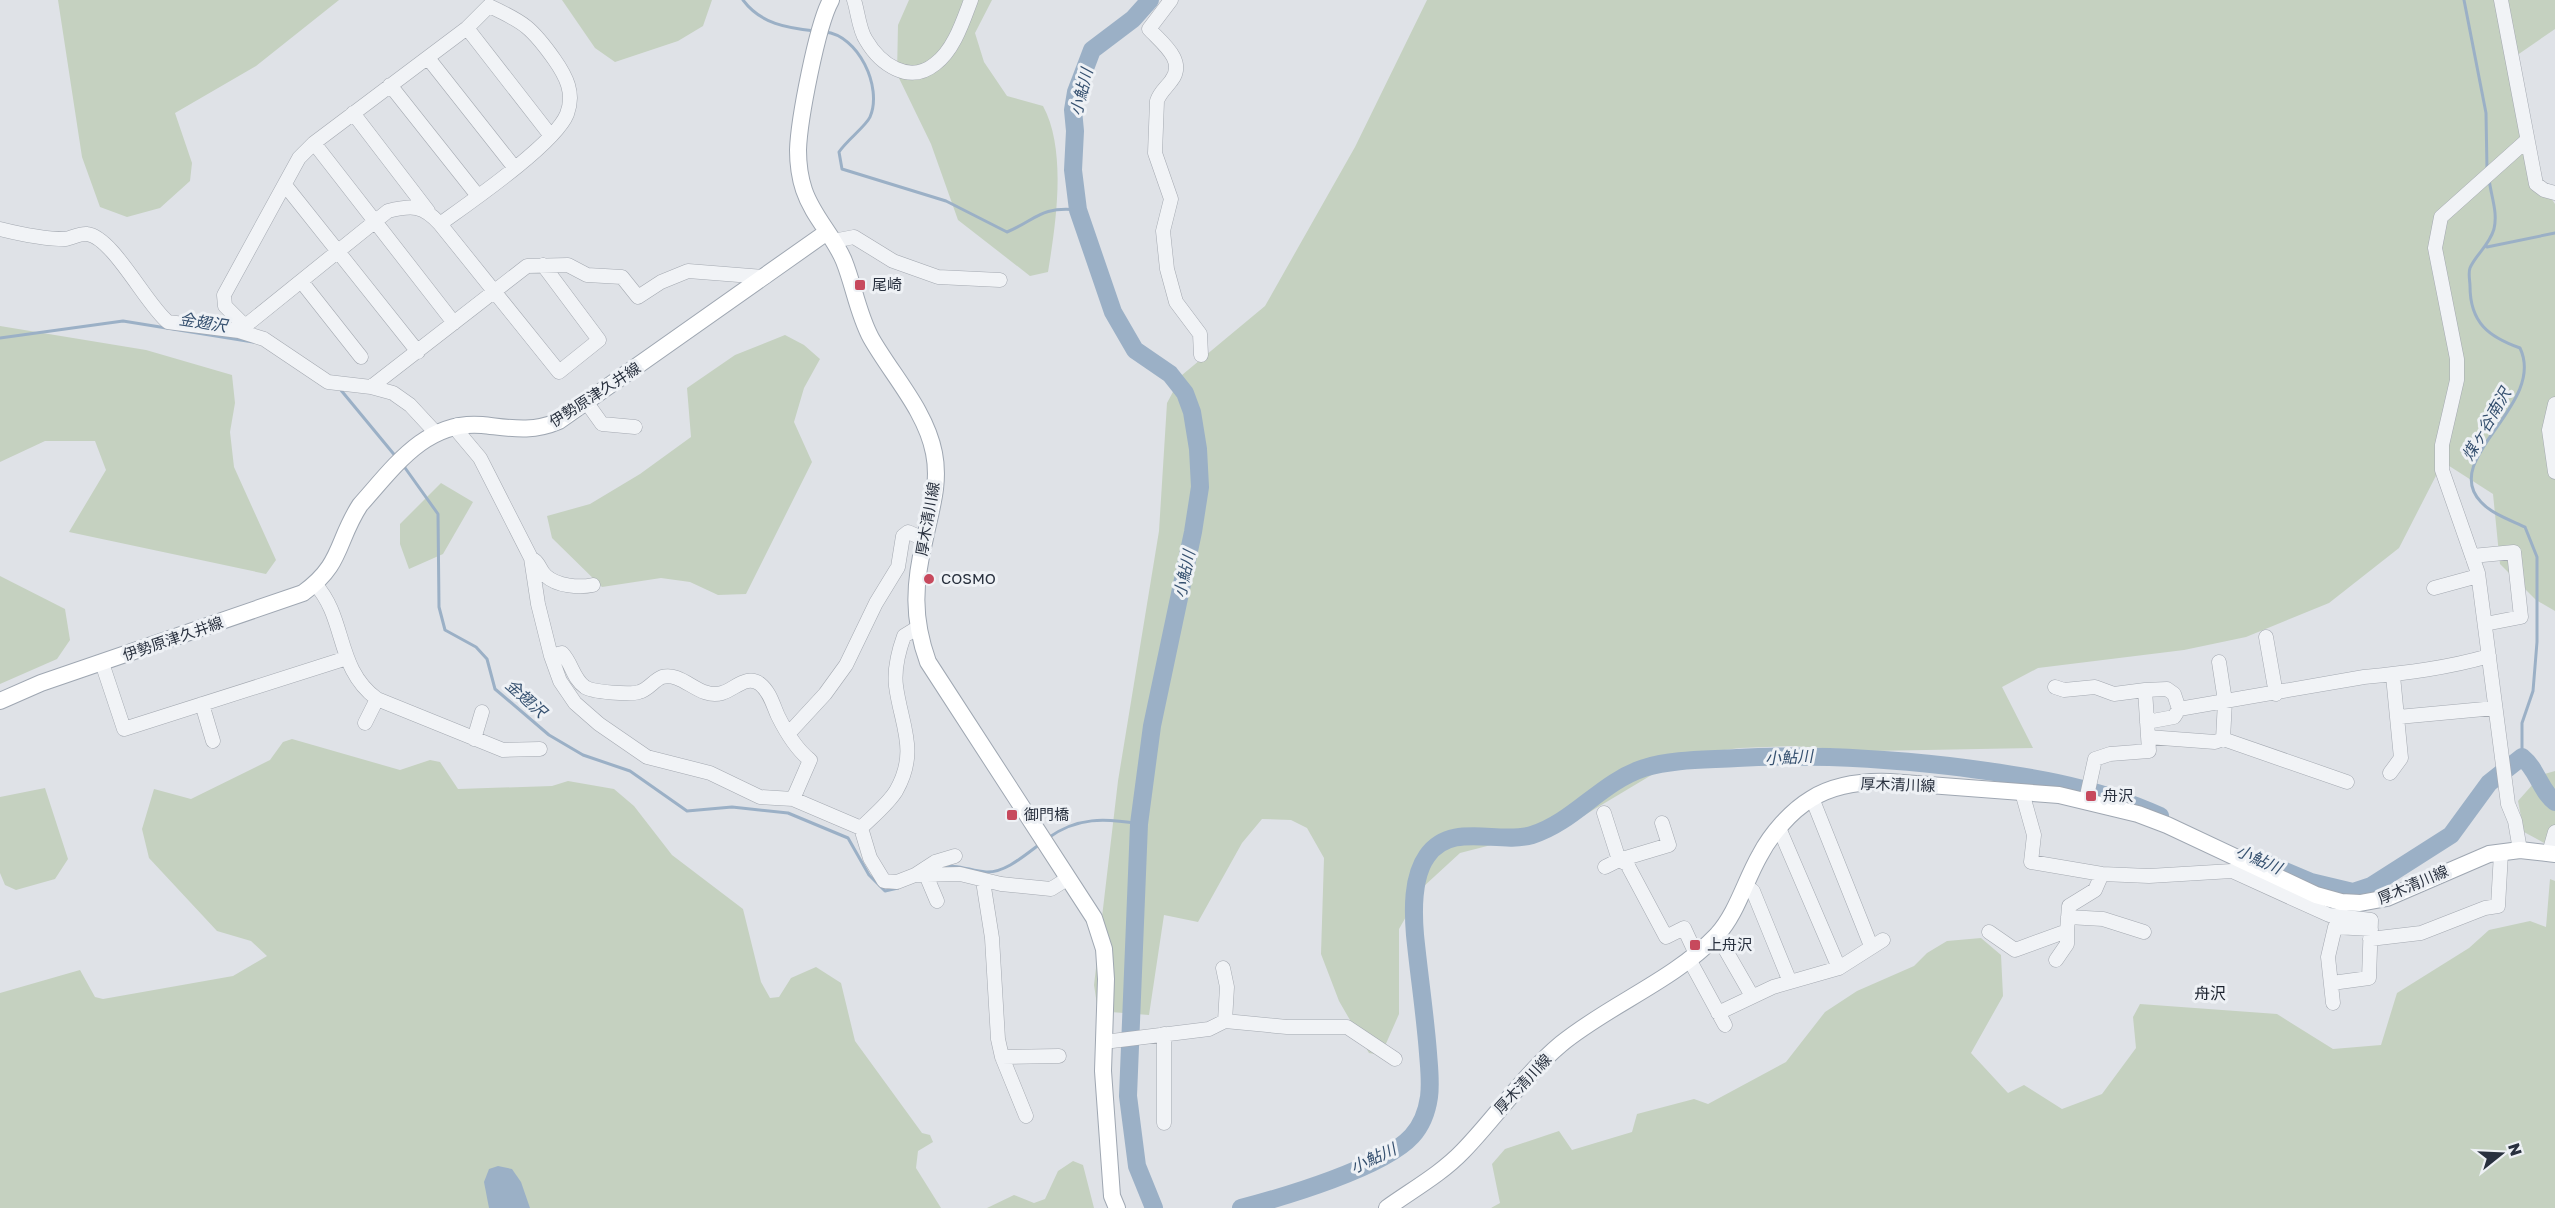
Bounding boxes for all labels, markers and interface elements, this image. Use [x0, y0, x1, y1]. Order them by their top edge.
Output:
water label: 小鮎川 [1065, 64, 1097, 118]
place label: 尾崎 [872, 275, 902, 293]
marker: 尾崎 [853, 278, 867, 292]
water label: 金翅沢 [178, 308, 230, 336]
street label: 伊勢原津久井線 [546, 358, 643, 430]
water label: 煤ヶ谷南沢 [2457, 383, 2516, 464]
street label: 厚木清川線 [912, 480, 942, 557]
water label: 小鮎川 [1169, 546, 1199, 600]
place label: COSMO [941, 569, 996, 587]
marker: COSMO [922, 572, 936, 586]
street label: 伊勢原津久井線 [120, 612, 225, 664]
water label: 金翅沢 [501, 675, 552, 723]
water label: 小鮎川 [1765, 746, 1815, 768]
street label: 厚木清川線 [1860, 774, 1936, 794]
place label: 舟沢 [2103, 786, 2133, 804]
marker: 舟沢 [2084, 789, 2098, 803]
place label: 御門橋 [1024, 805, 1069, 823]
marker: 御門橋 [1005, 808, 1019, 822]
water label: 小鮎川 [2233, 840, 2287, 879]
street label: 厚木清川線 [2375, 861, 2451, 907]
place label: 上舟沢 [1707, 935, 1752, 953]
marker: 上舟沢 [1688, 938, 1702, 952]
district label: 舟沢 [2194, 983, 2226, 1003]
street label: 厚木清川線 [1490, 1050, 1554, 1117]
north arrow [2471, 1124, 2531, 1184]
water label: 小鮎川 [1347, 1138, 1401, 1177]
text: N [2504, 1140, 2527, 1158]

